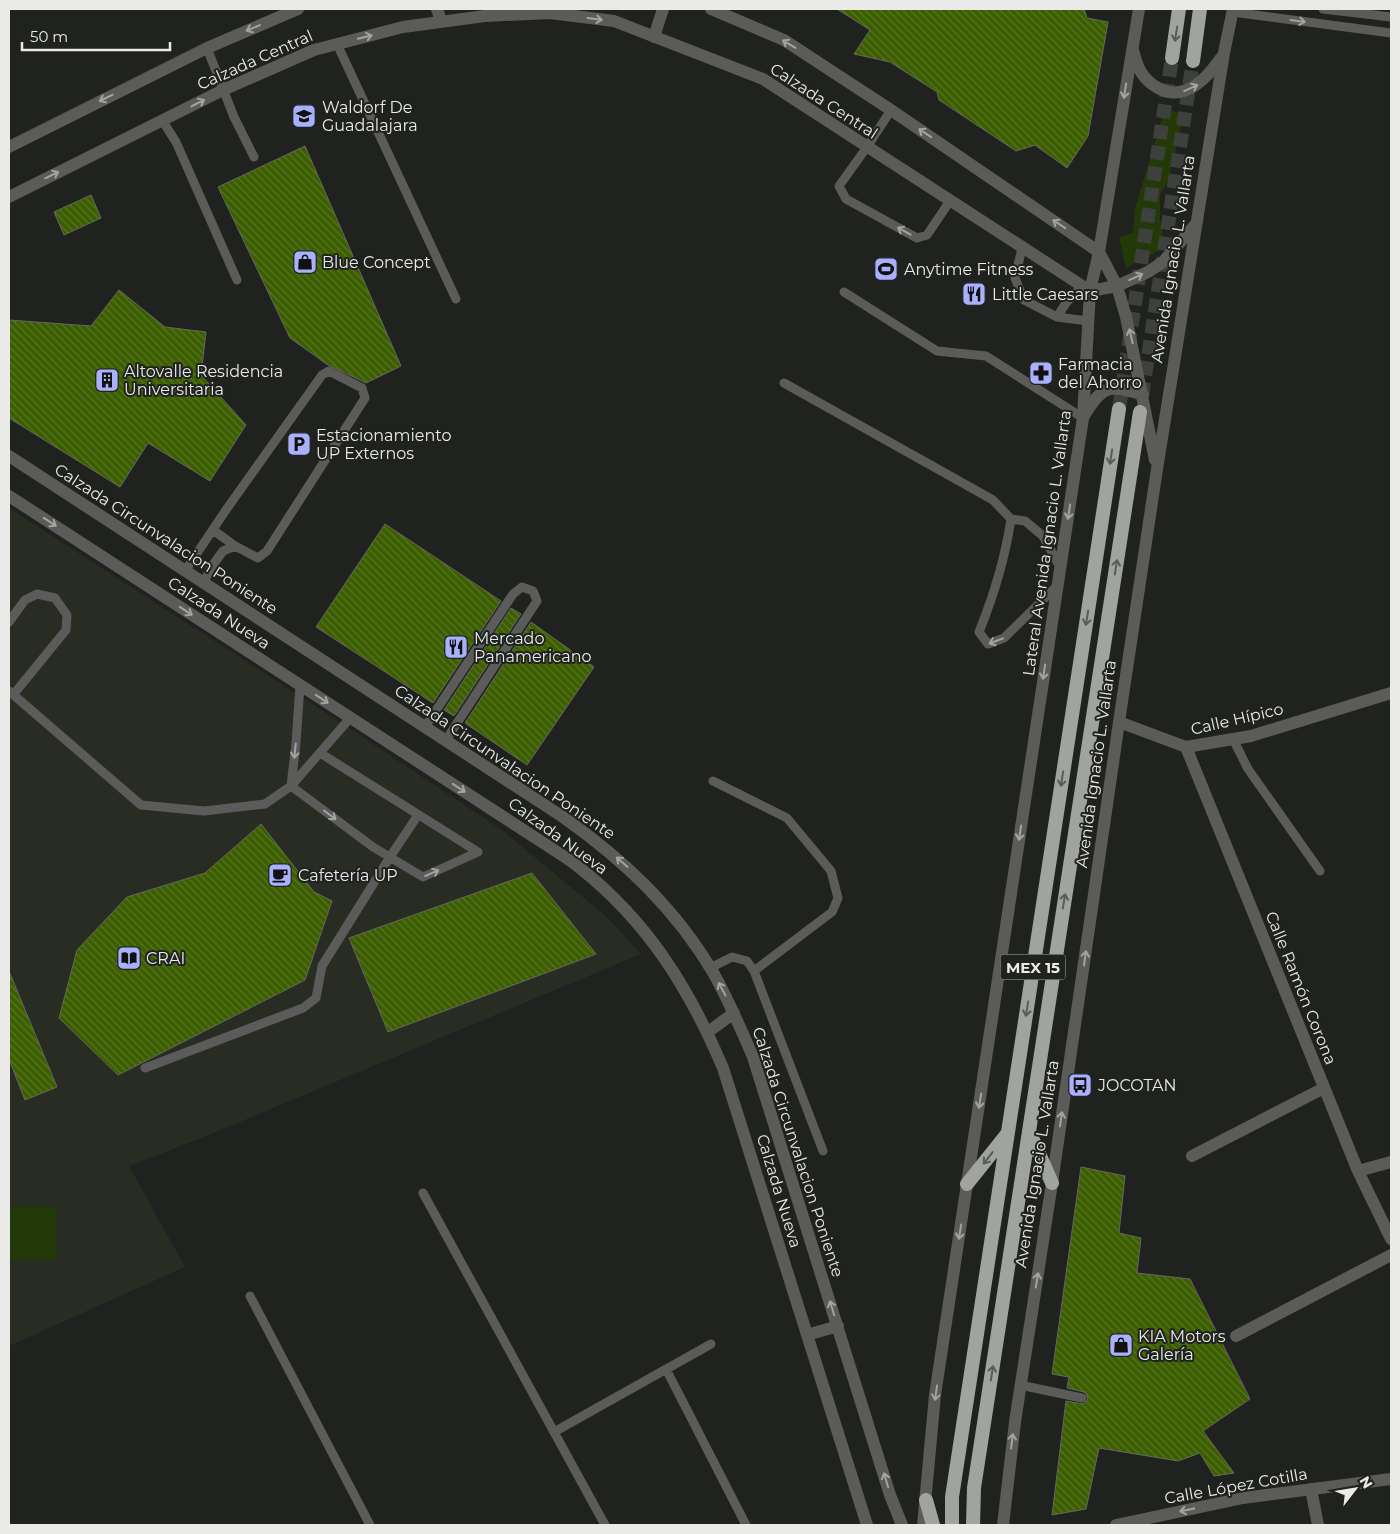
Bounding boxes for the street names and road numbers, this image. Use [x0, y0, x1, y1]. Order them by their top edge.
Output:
street label: Calzada Central [194, 26, 316, 94]
street label: Calzada Central [767, 59, 881, 143]
street label: Avenida Ignacio L. Vallarta [1147, 154, 1199, 364]
street label: Lateral Avenida Ignacio L. Vallarta [1019, 409, 1075, 677]
street label: Calzada Circunvalacion Poniente [51, 460, 281, 618]
street label: Calzada Nueva [164, 573, 274, 653]
street label: Avenida Ignacio L. Vallarta [1072, 659, 1120, 869]
street label: Calzada Circunvalacion Poniente [391, 681, 619, 843]
street label: Calle Hípico [1189, 699, 1285, 739]
street label: Calzada Nueva [505, 794, 611, 878]
street label: Calle Ramón Corona [1262, 909, 1340, 1067]
road number: MEX 15 [1000, 954, 1066, 980]
street label: Calzada Circunvalacion Poniente [749, 1025, 847, 1279]
street label: Avenida Ignacio L. Vallarta [1011, 1059, 1063, 1269]
street label: Calzada Nueva [753, 1132, 805, 1250]
street label: Calle López Cotilla [1163, 1464, 1309, 1508]

